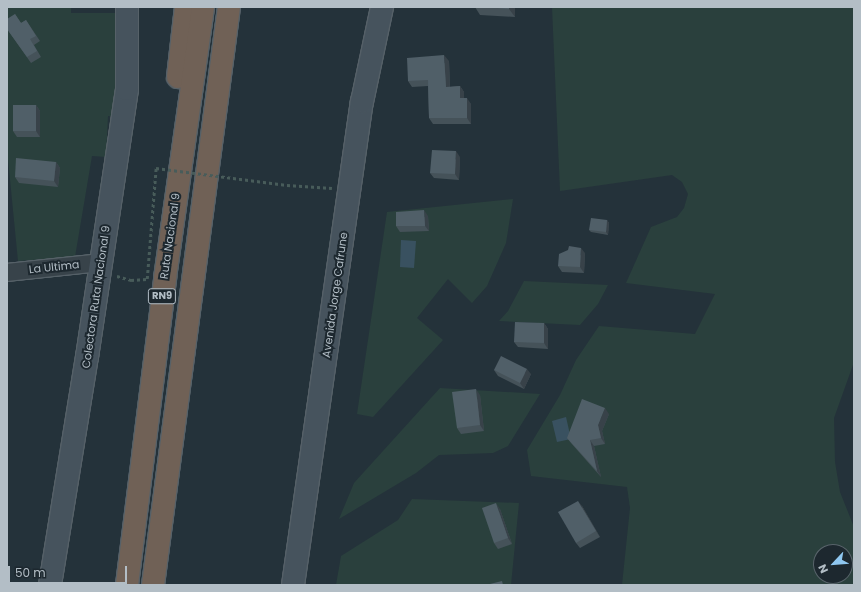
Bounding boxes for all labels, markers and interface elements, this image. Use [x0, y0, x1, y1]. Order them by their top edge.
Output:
street label: Ruta Nacional 9 [157, 192, 183, 280]
street label: Colectora Ruta Nacional 9 [79, 225, 113, 369]
street label: Avenida Jorge Cafrune [320, 231, 350, 359]
street label: La Ultima [28, 258, 80, 276]
road number: RN9 [147, 288, 177, 304]
north arrow [813, 544, 853, 584]
scale bar [10, 558, 129, 584]
text: N [814, 562, 832, 576]
text: 50 m [15, 564, 46, 581]

